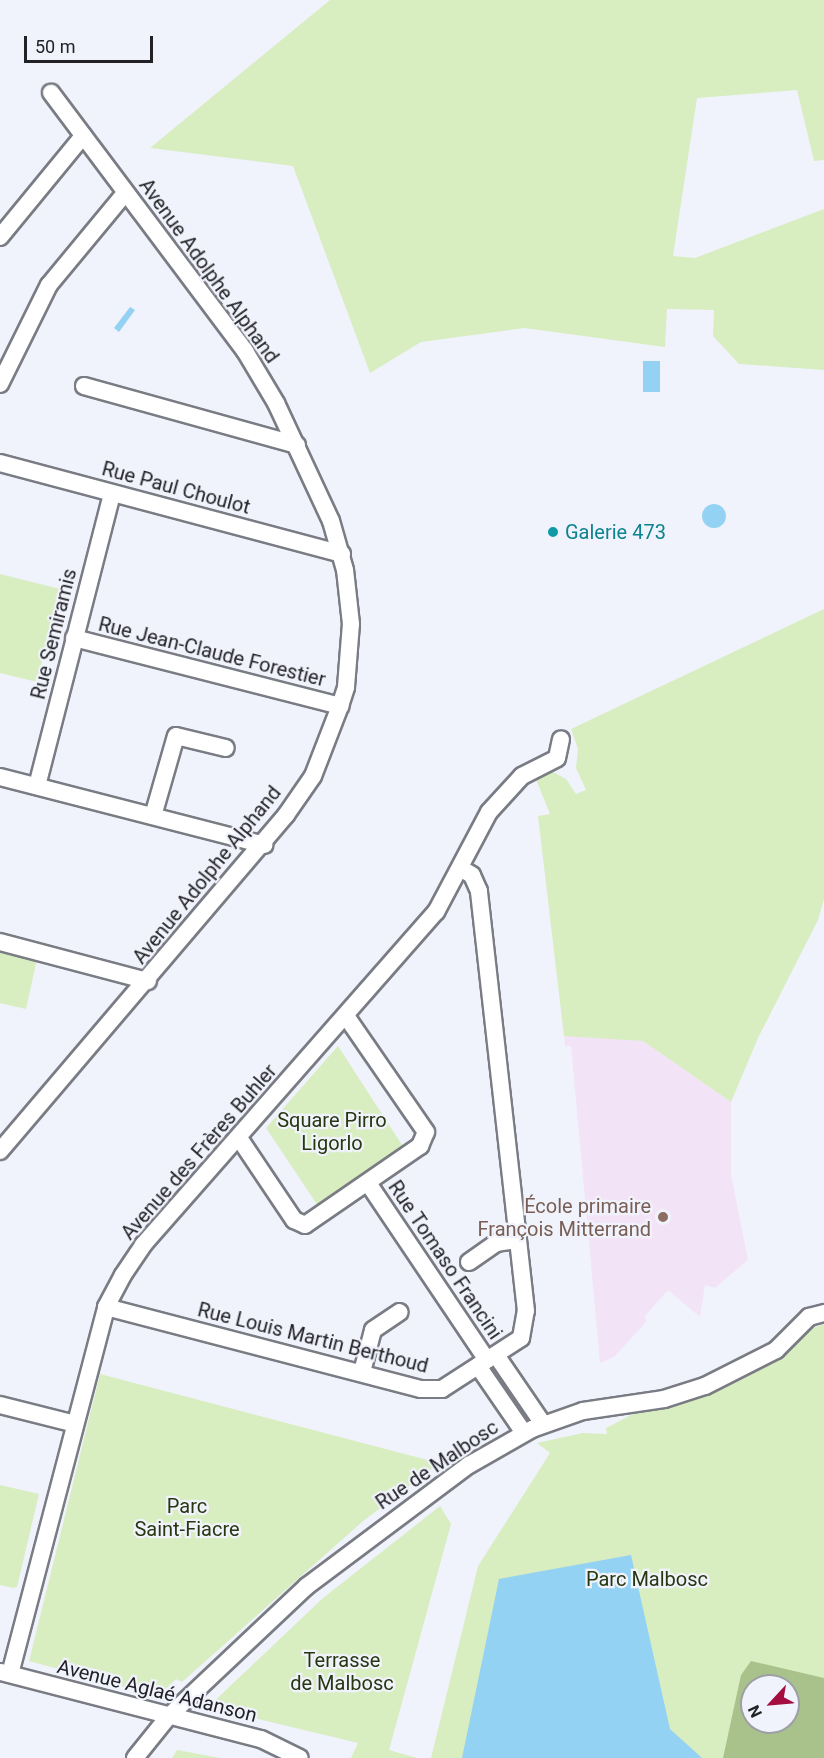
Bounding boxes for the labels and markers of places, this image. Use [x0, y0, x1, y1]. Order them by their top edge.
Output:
place label: Galerie 473 [565, 520, 666, 544]
marker: Galerie 473 [546, 525, 560, 539]
place label: École primaire François Mitterrand [477, 1194, 651, 1241]
marker: École primaire François Mitterrand [656, 1210, 670, 1224]

